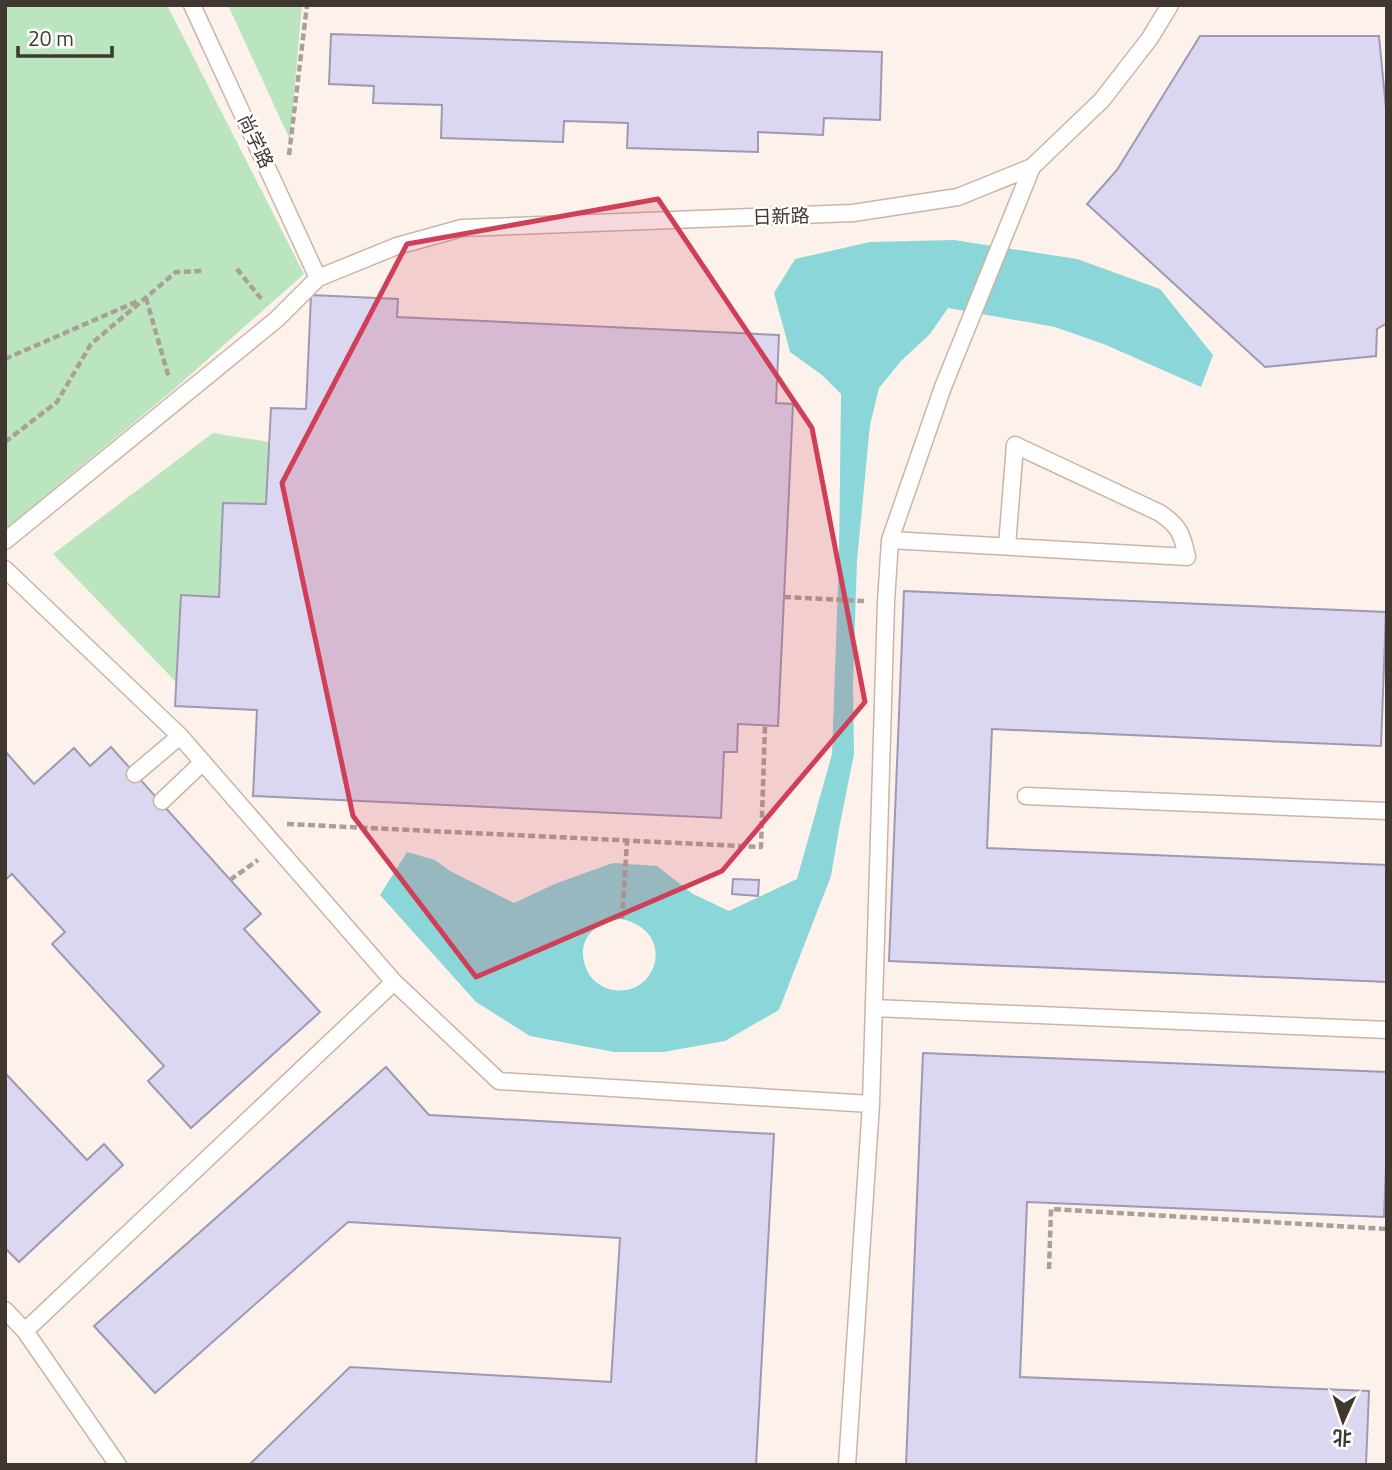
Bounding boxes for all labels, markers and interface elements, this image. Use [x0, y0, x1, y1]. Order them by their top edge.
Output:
scale bar [18, 14, 112, 58]
text: 20 m [28, 22, 74, 54]
street label: 尚学路 [231, 109, 282, 173]
street label: 日新路 [752, 200, 810, 231]
north arrow [1308, 1386, 1378, 1456]
text: 北 [1332, 1423, 1352, 1453]

